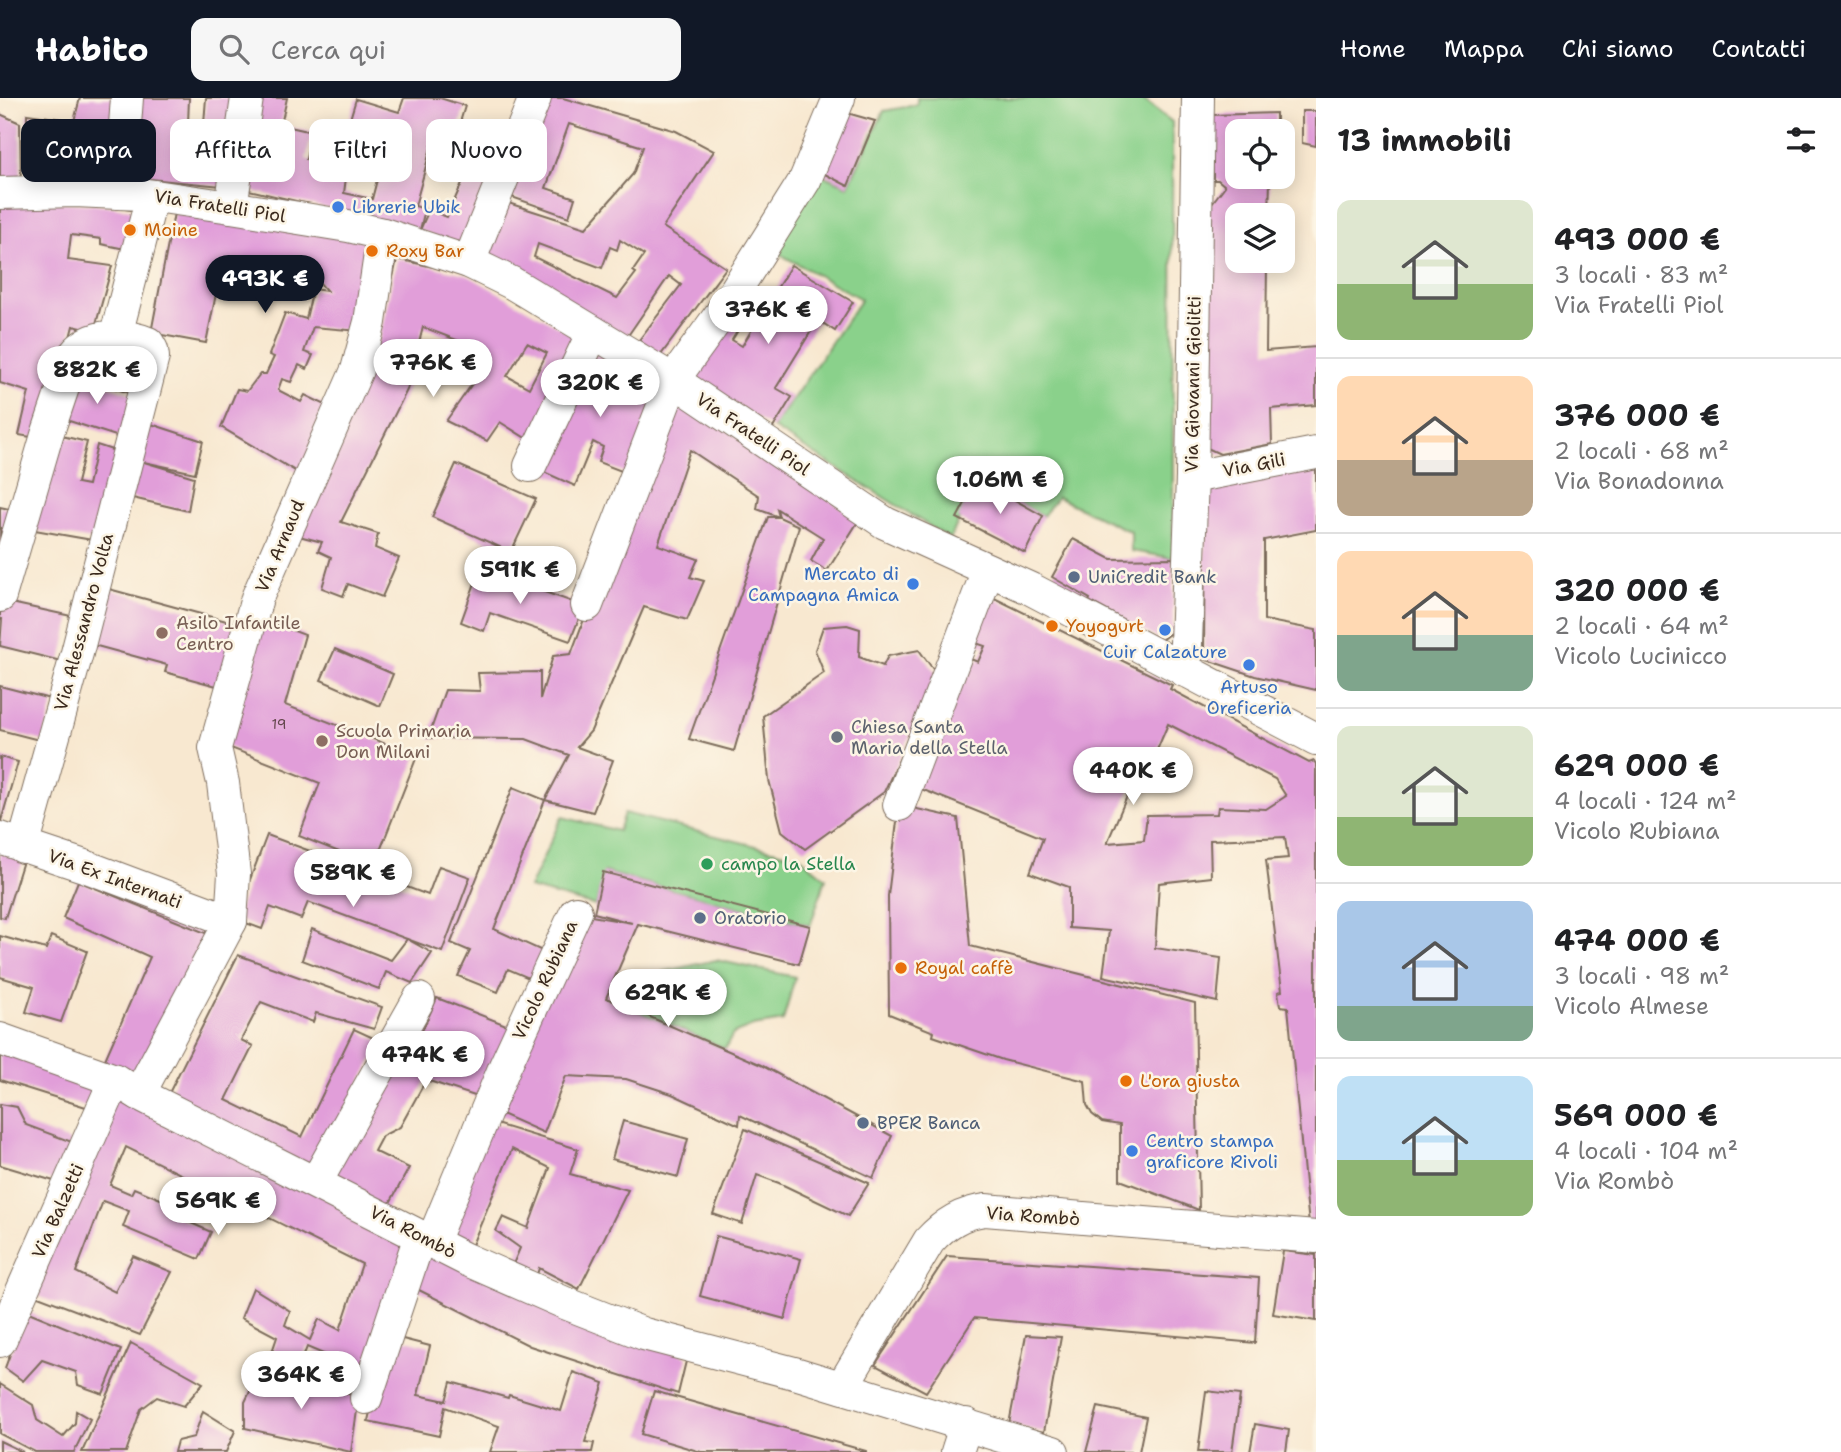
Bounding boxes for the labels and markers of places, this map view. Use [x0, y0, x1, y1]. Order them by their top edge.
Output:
place label: Librerie Ubik [352, 195, 461, 219]
marker: Librerie Ubik [330, 199, 346, 215]
place label: Moine [144, 218, 198, 242]
marker: Moine [122, 222, 138, 238]
place label: Roxy Bar [386, 239, 464, 263]
marker: Roxy Bar [364, 243, 380, 259]
pin: 493K € [208, 256, 322, 315]
pin: 376K € [711, 286, 825, 346]
pin: 776K € [376, 340, 490, 399]
pin: 882K € [40, 346, 154, 406]
pin: 320K € [543, 360, 657, 419]
pin: 1.06M € [935, 456, 1065, 516]
pin: 591K € [463, 546, 577, 606]
place label: Mercato di Campagna Amica [748, 562, 899, 607]
place label: UniCredit Bank [1088, 565, 1217, 589]
marker: UniCredit Bank [1066, 569, 1082, 585]
marker: Mercato di Campagna Amica [905, 576, 921, 592]
place label: Asilo Infantile Centro [176, 611, 301, 656]
place label: Yoyogurt [1066, 614, 1144, 638]
marker: Yoyogurt [1044, 618, 1060, 634]
marker: Cuir Calzature [1157, 622, 1173, 638]
marker: Asilo Infantile Centro [154, 625, 170, 641]
place label: Cuir Calzature [1103, 640, 1227, 664]
marker: Artuso Oreficeria [1241, 657, 1257, 673]
place label: Artuso Oreficeria [1207, 675, 1291, 720]
place label: Chiesa Santa Maria della Stella [851, 715, 1008, 760]
place label: Scuola Primaria Don Milani [336, 719, 471, 764]
marker: Chiesa Santa Maria della Stella [829, 729, 845, 745]
marker: Scuola Primaria Don Milani [314, 733, 330, 749]
pin: 440K € [1076, 748, 1190, 807]
pin: 589K € [296, 850, 410, 909]
place label: campo la Stella [721, 852, 855, 876]
marker: campo la Stella [699, 856, 715, 872]
place label: Oratorio [714, 906, 787, 930]
marker: Oratorio [692, 910, 708, 926]
place label: Royal caffè [915, 956, 1013, 980]
marker: Royal caffè [893, 960, 909, 976]
pin: 629K € [611, 970, 725, 1029]
pin: 474K € [368, 1032, 482, 1091]
place label: L'ora giusta [1140, 1069, 1240, 1093]
marker: L'ora giusta [1118, 1073, 1134, 1089]
place label: BPER Banca [877, 1111, 980, 1135]
marker: BPER Banca [855, 1115, 871, 1131]
place label: Centro stampa graficore Rivoli [1146, 1129, 1278, 1174]
marker: Centro stampa graficore Rivoli [1124, 1143, 1140, 1159]
pin: 569K € [161, 1178, 275, 1237]
pin: 364K € [244, 1352, 358, 1411]

